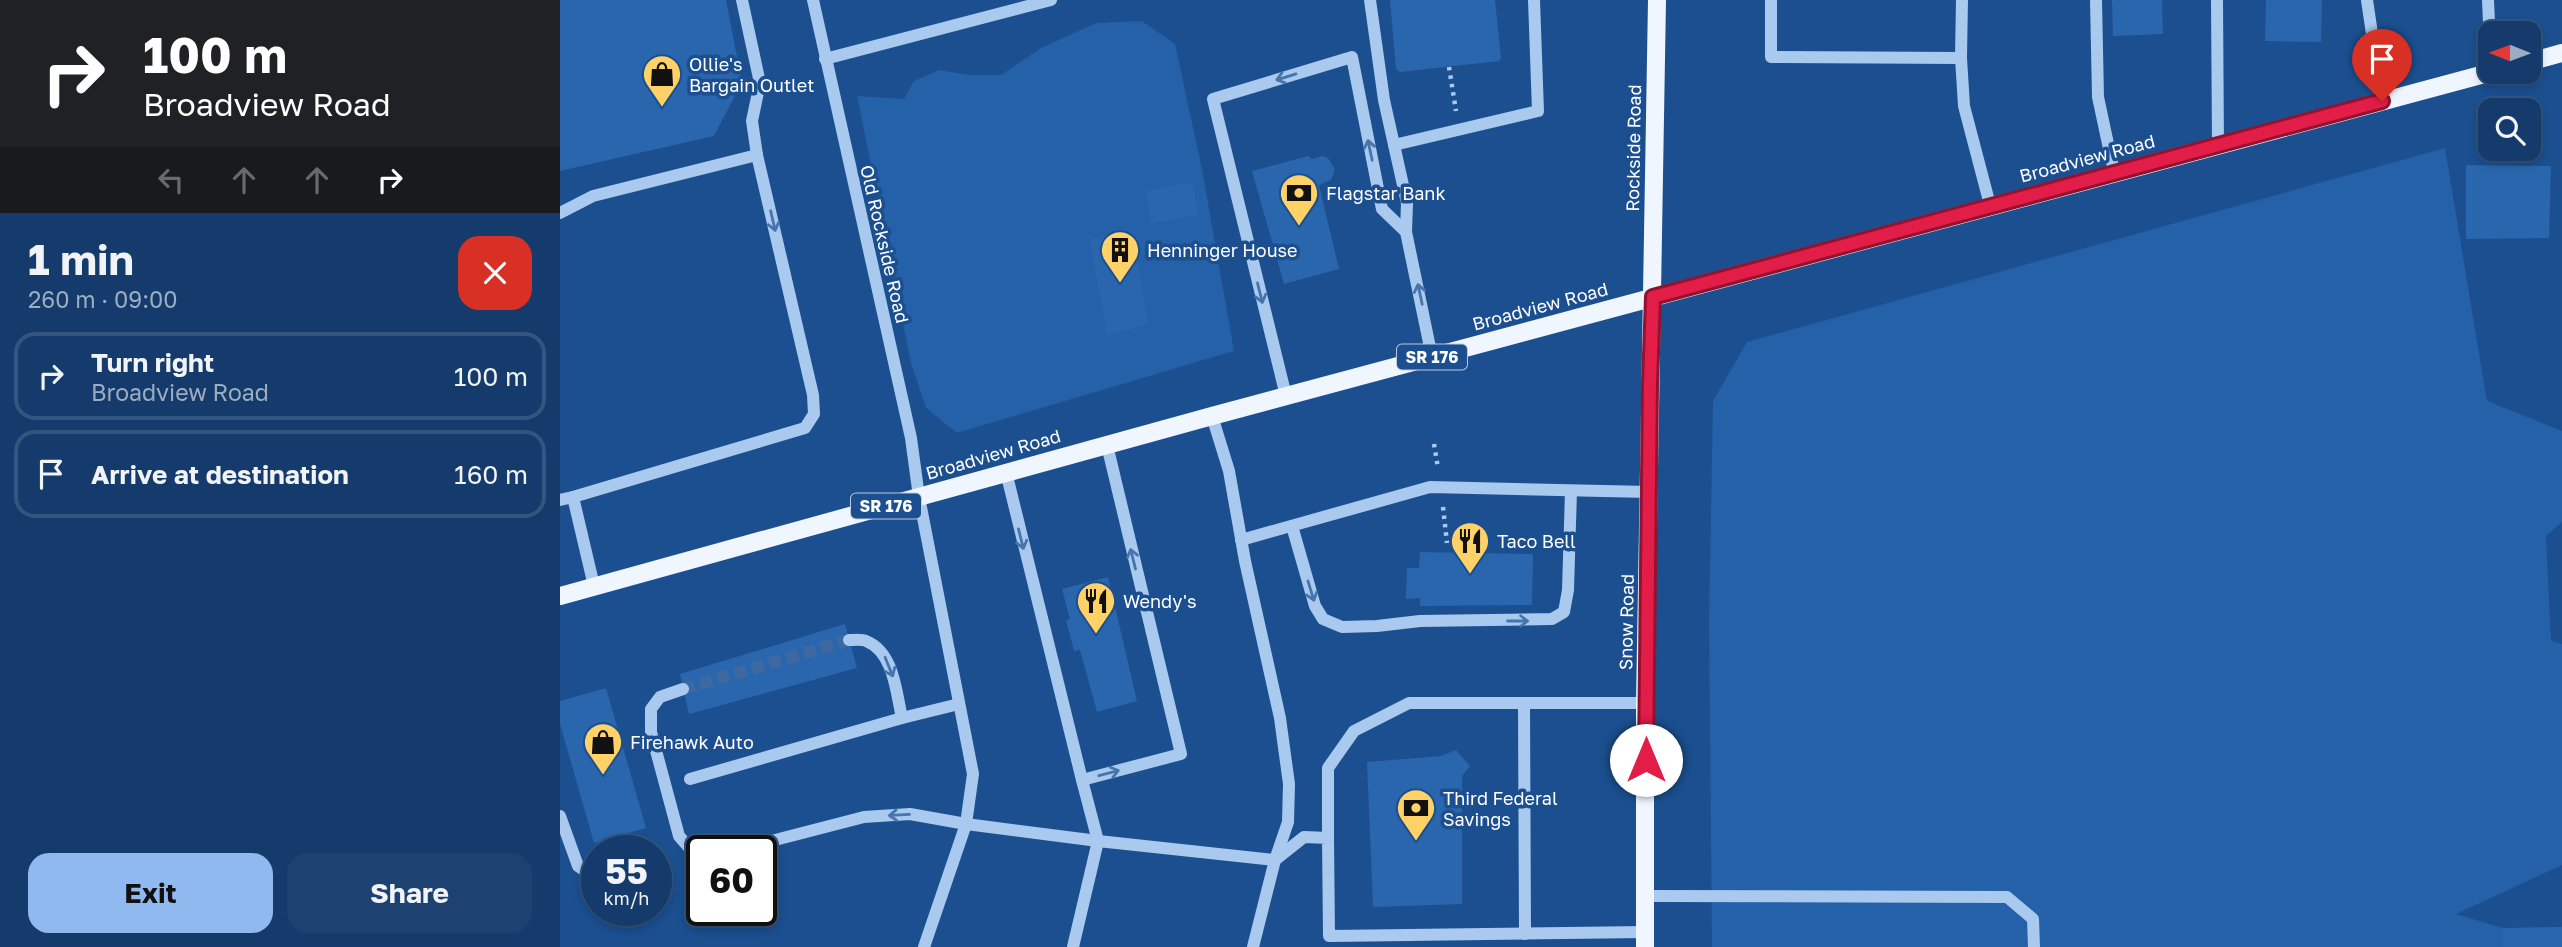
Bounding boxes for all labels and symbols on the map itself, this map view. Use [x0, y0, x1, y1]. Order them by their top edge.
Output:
north arrow [2478, 21, 2541, 84]
pin [2352, 29, 2412, 101]
shop icon: Ollie's Bargain Outlet [641, 53, 683, 108]
place label: Ollie's Bargain Outlet [689, 53, 814, 96]
one-way arrow [1275, 72, 1297, 85]
street label: Rockside Road [1621, 84, 1645, 212]
street label: Broadview Road [2017, 129, 2157, 187]
one-way arrow [1363, 139, 1377, 162]
street label: Old Rockside Road [856, 163, 914, 325]
bank icon: Flagstar Bank [1278, 172, 1320, 227]
place label: Flagstar Bank [1326, 182, 1446, 204]
one-way arrow [766, 209, 780, 232]
building icon: Henninger House [1099, 229, 1141, 284]
place label: Henninger House [1147, 239, 1298, 261]
street label: Broadview Road [1470, 277, 1610, 335]
one-way arrow [1254, 282, 1267, 304]
one-way arrow [1413, 283, 1426, 306]
road number: SR 176 [1397, 344, 1467, 370]
street label: Broadview Road [923, 424, 1063, 484]
road number: SR 176 [851, 494, 921, 519]
restaurant icon: Taco Bell [1449, 520, 1491, 575]
one-way arrow [1015, 527, 1028, 550]
place label: Taco Bell [1497, 530, 1576, 552]
one-way arrow [1126, 548, 1139, 570]
street label: Snow Road [1614, 574, 1638, 670]
restaurant icon: Wendy's [1075, 580, 1117, 635]
one-way arrow [1305, 580, 1318, 602]
place label: Wendy's [1123, 590, 1196, 612]
one-way arrow [1506, 614, 1529, 628]
one-way arrow [883, 656, 896, 677]
shop icon: Firehawk Auto [582, 721, 624, 776]
position arrow [1609, 723, 1683, 797]
place label: Firehawk Auto [630, 731, 754, 753]
one-way arrow [1097, 766, 1120, 779]
bank icon: Third Federal Savings [1395, 787, 1437, 842]
place label: Third Federal Savings [1443, 787, 1558, 830]
one-way arrow [888, 808, 911, 821]
speed limit sign: 60 [686, 835, 777, 926]

